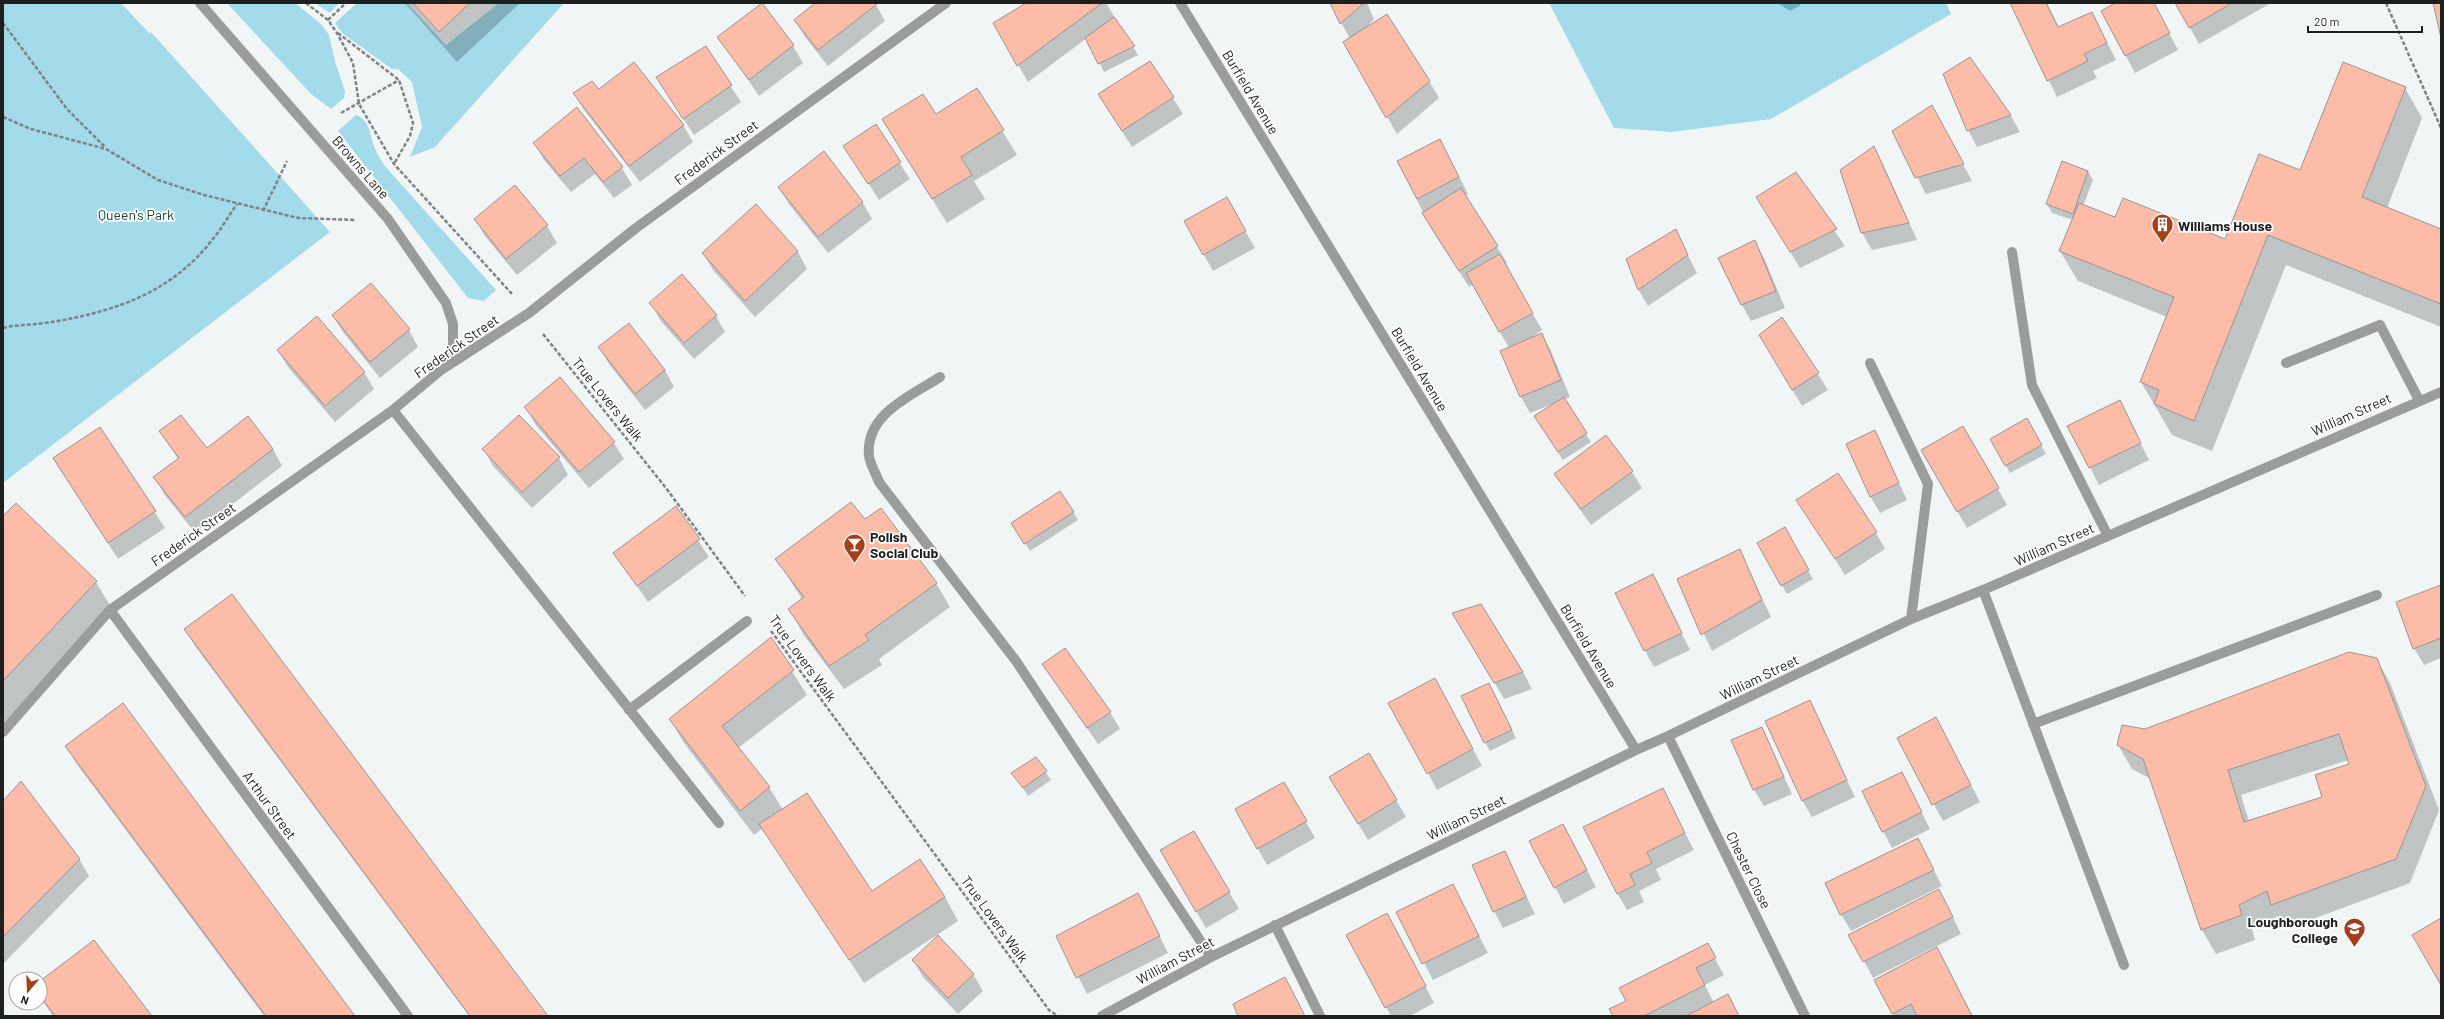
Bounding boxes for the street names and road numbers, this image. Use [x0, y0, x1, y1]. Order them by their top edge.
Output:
street label: Burfield Avenue [1219, 47, 1283, 137]
street label: Frederick Street [671, 116, 761, 188]
street label: Browns Lane [329, 132, 393, 202]
street label: Frederick Street [410, 311, 502, 381]
street label: Burfield Avenue [1388, 324, 1452, 414]
street label: True Lovers Walk [569, 354, 647, 444]
street label: William Street [2308, 389, 2394, 439]
street label: Frederick Street [147, 499, 239, 569]
street label: William Street [2011, 519, 2097, 569]
street label: Burfield Avenue [1557, 601, 1621, 691]
street label: True Lovers Walk [766, 611, 840, 705]
street label: William Street [1717, 651, 1801, 703]
street label: Arthur Street [240, 768, 300, 842]
street label: William Street [1424, 791, 1508, 843]
street label: Chester Close [1723, 829, 1775, 911]
street label: True Lovers Walk [958, 872, 1032, 966]
street label: William Street [1133, 932, 1217, 988]

